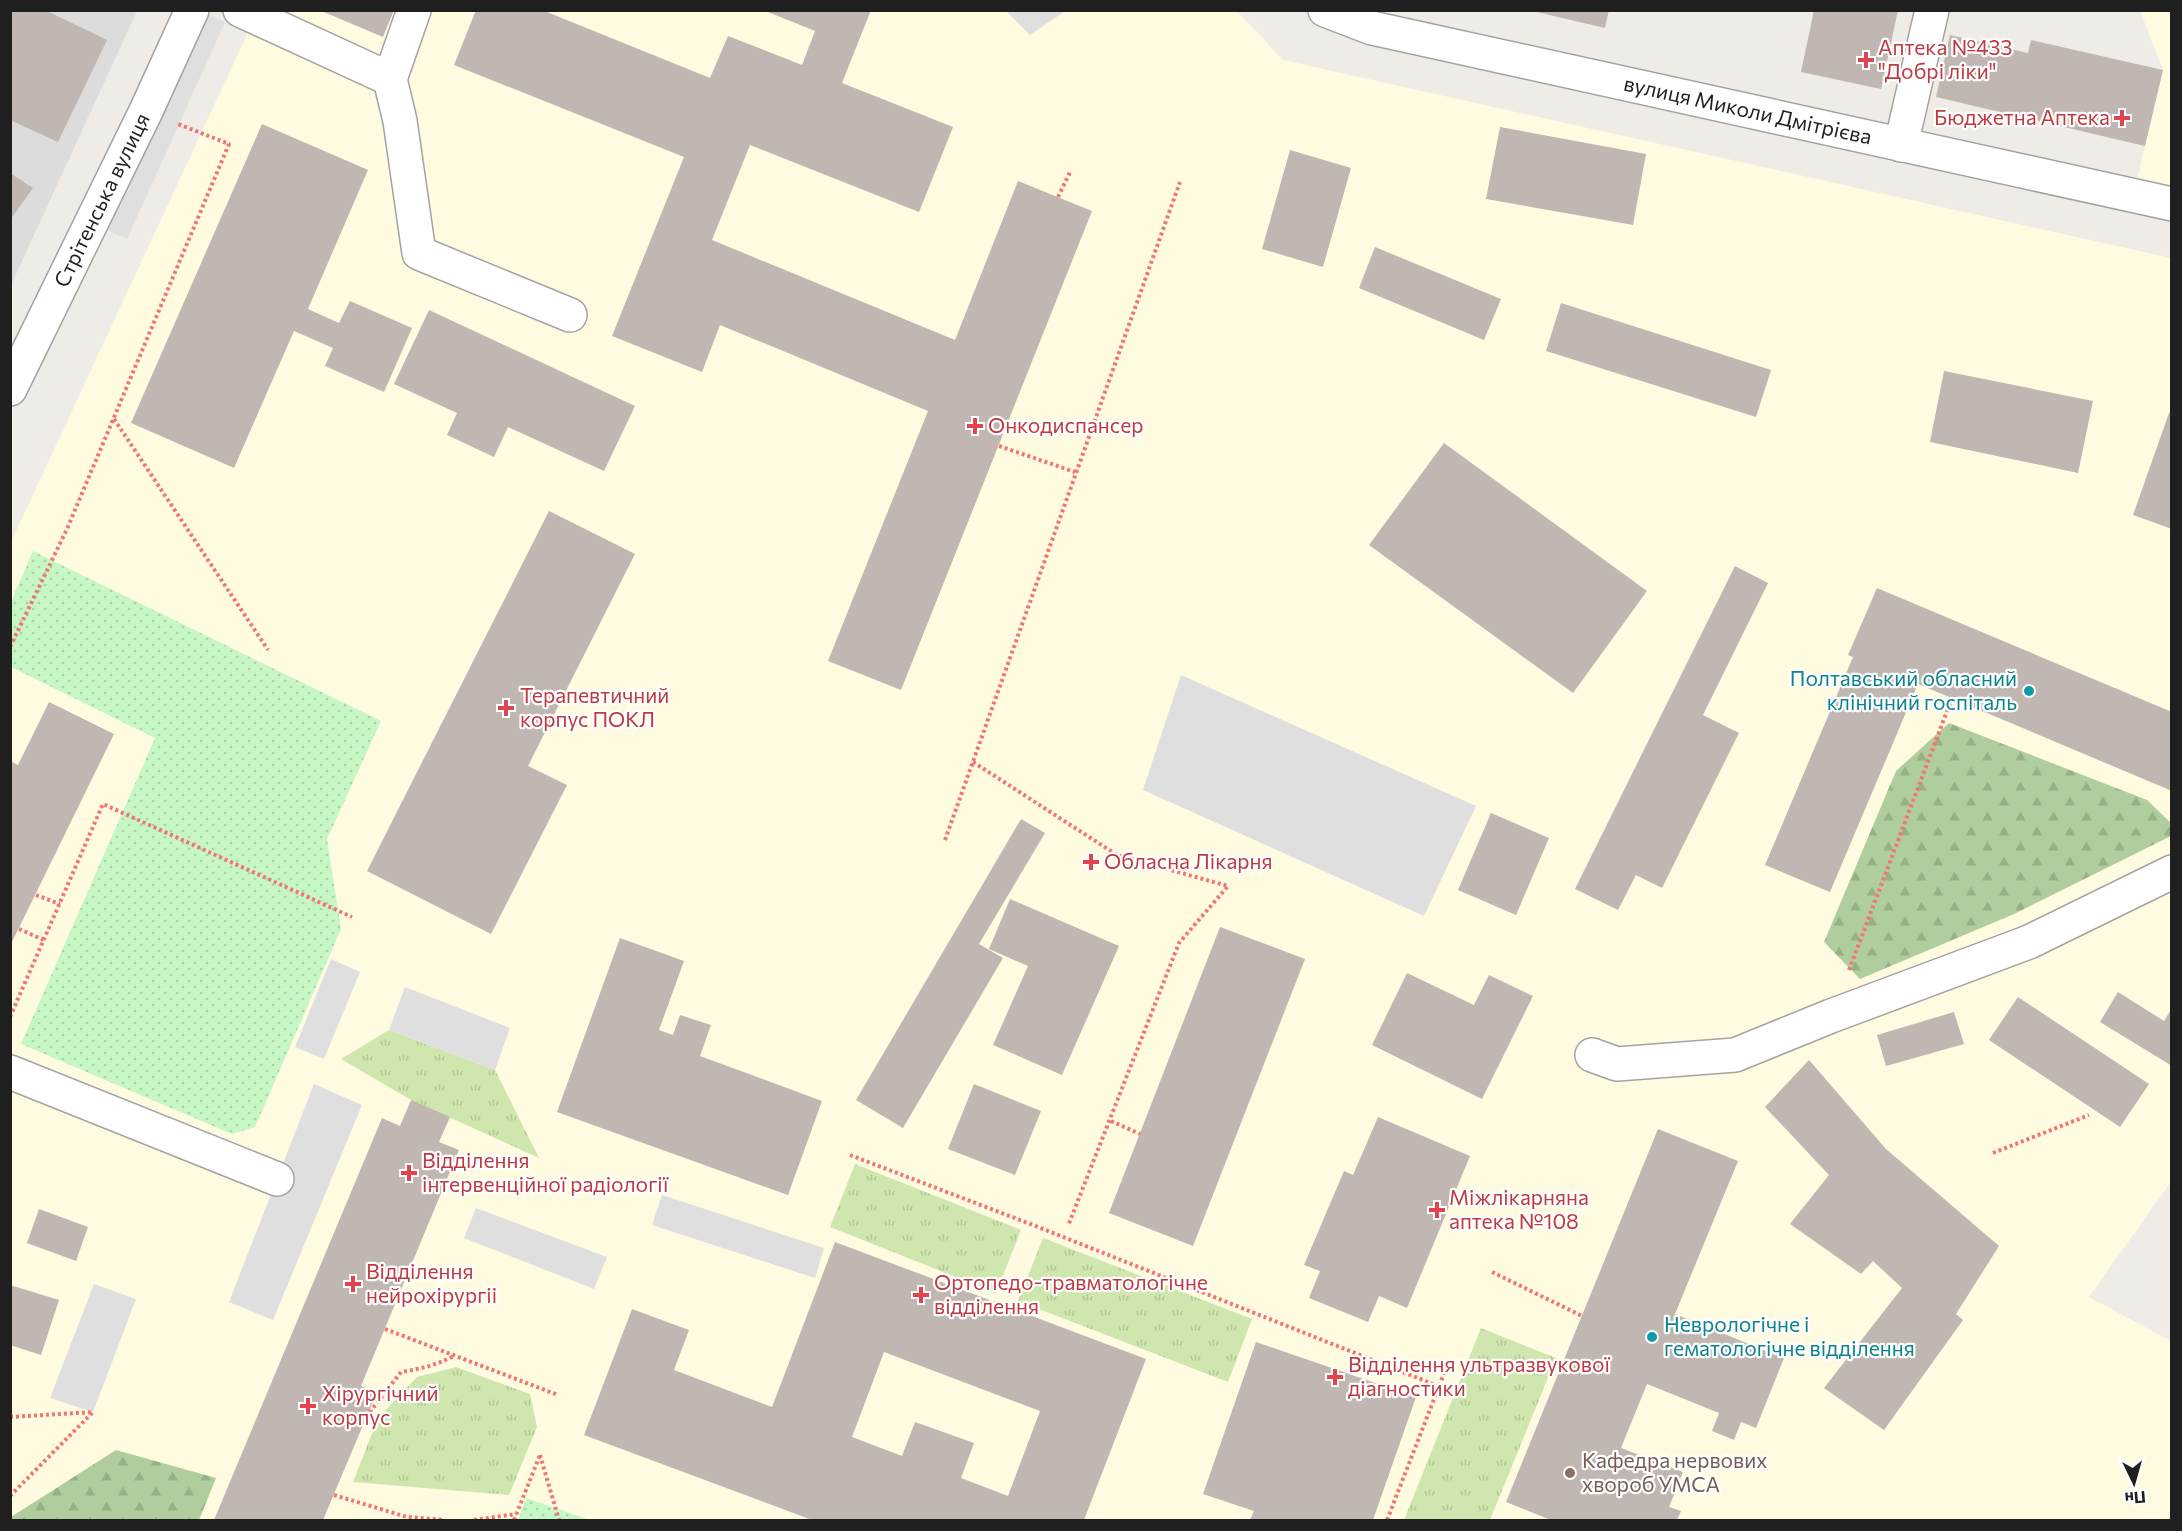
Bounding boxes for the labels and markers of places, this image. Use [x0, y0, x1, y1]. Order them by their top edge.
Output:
place label: Аптека №433 "Добрі ліки" [1878, 34, 2013, 83]
marker: Аптека №433 "Добрі ліки" [1859, 53, 1873, 67]
place label: Бюджетна Аптека [1934, 104, 2110, 129]
marker: Бюджетна Аптека [2115, 111, 2129, 125]
place label: Онкодиспансер [988, 412, 1144, 437]
marker: Онкодиспансер [966, 417, 984, 435]
place label: Полтавський обласний клінічний госпіталь [1790, 665, 2017, 714]
place label: Терапевтичний корпус ПОКЛ [520, 682, 669, 731]
marker: Полтавський обласний клінічний госпіталь [2022, 684, 2036, 698]
marker: Терапевтичний корпус ПОКЛ [497, 699, 515, 717]
place label: Обласна Лікарня [1104, 848, 1273, 873]
marker: Обласна Лікарня [1082, 853, 1100, 871]
place label: Відділення інтервенційної радіології [422, 1147, 669, 1196]
marker: Відділення інтервенційної радіології [400, 1164, 418, 1182]
place label: Міжлікарняна аптека №108 [1449, 1184, 1589, 1233]
marker: Міжлікарняна аптека №108 [1430, 1203, 1444, 1217]
place label: Відділення нейрохірургіі [366, 1258, 497, 1307]
place label: Ортопедо-травматологічне відділення [934, 1269, 1208, 1318]
marker: Відділення нейрохірургіі [344, 1275, 362, 1293]
marker: Ортопедо-травматологічне відділення [912, 1286, 930, 1304]
place label: Неврологічне і гематологічне відділення [1664, 1311, 1915, 1360]
marker: Неврологічне і гематологічне відділення [1645, 1330, 1659, 1344]
place label: Відділення ультразвукової діагностики [1348, 1351, 1611, 1400]
marker: Відділення ультразвукової діагностики [1326, 1368, 1344, 1386]
place label: Хірургічний корпус [322, 1380, 439, 1429]
marker: Хірургічний корпус [299, 1397, 317, 1415]
place label: Кафедра нервових хвороб УМСА [1582, 1447, 1767, 1496]
marker: Кафедра нервових хвороб УМСА [1563, 1466, 1577, 1480]

